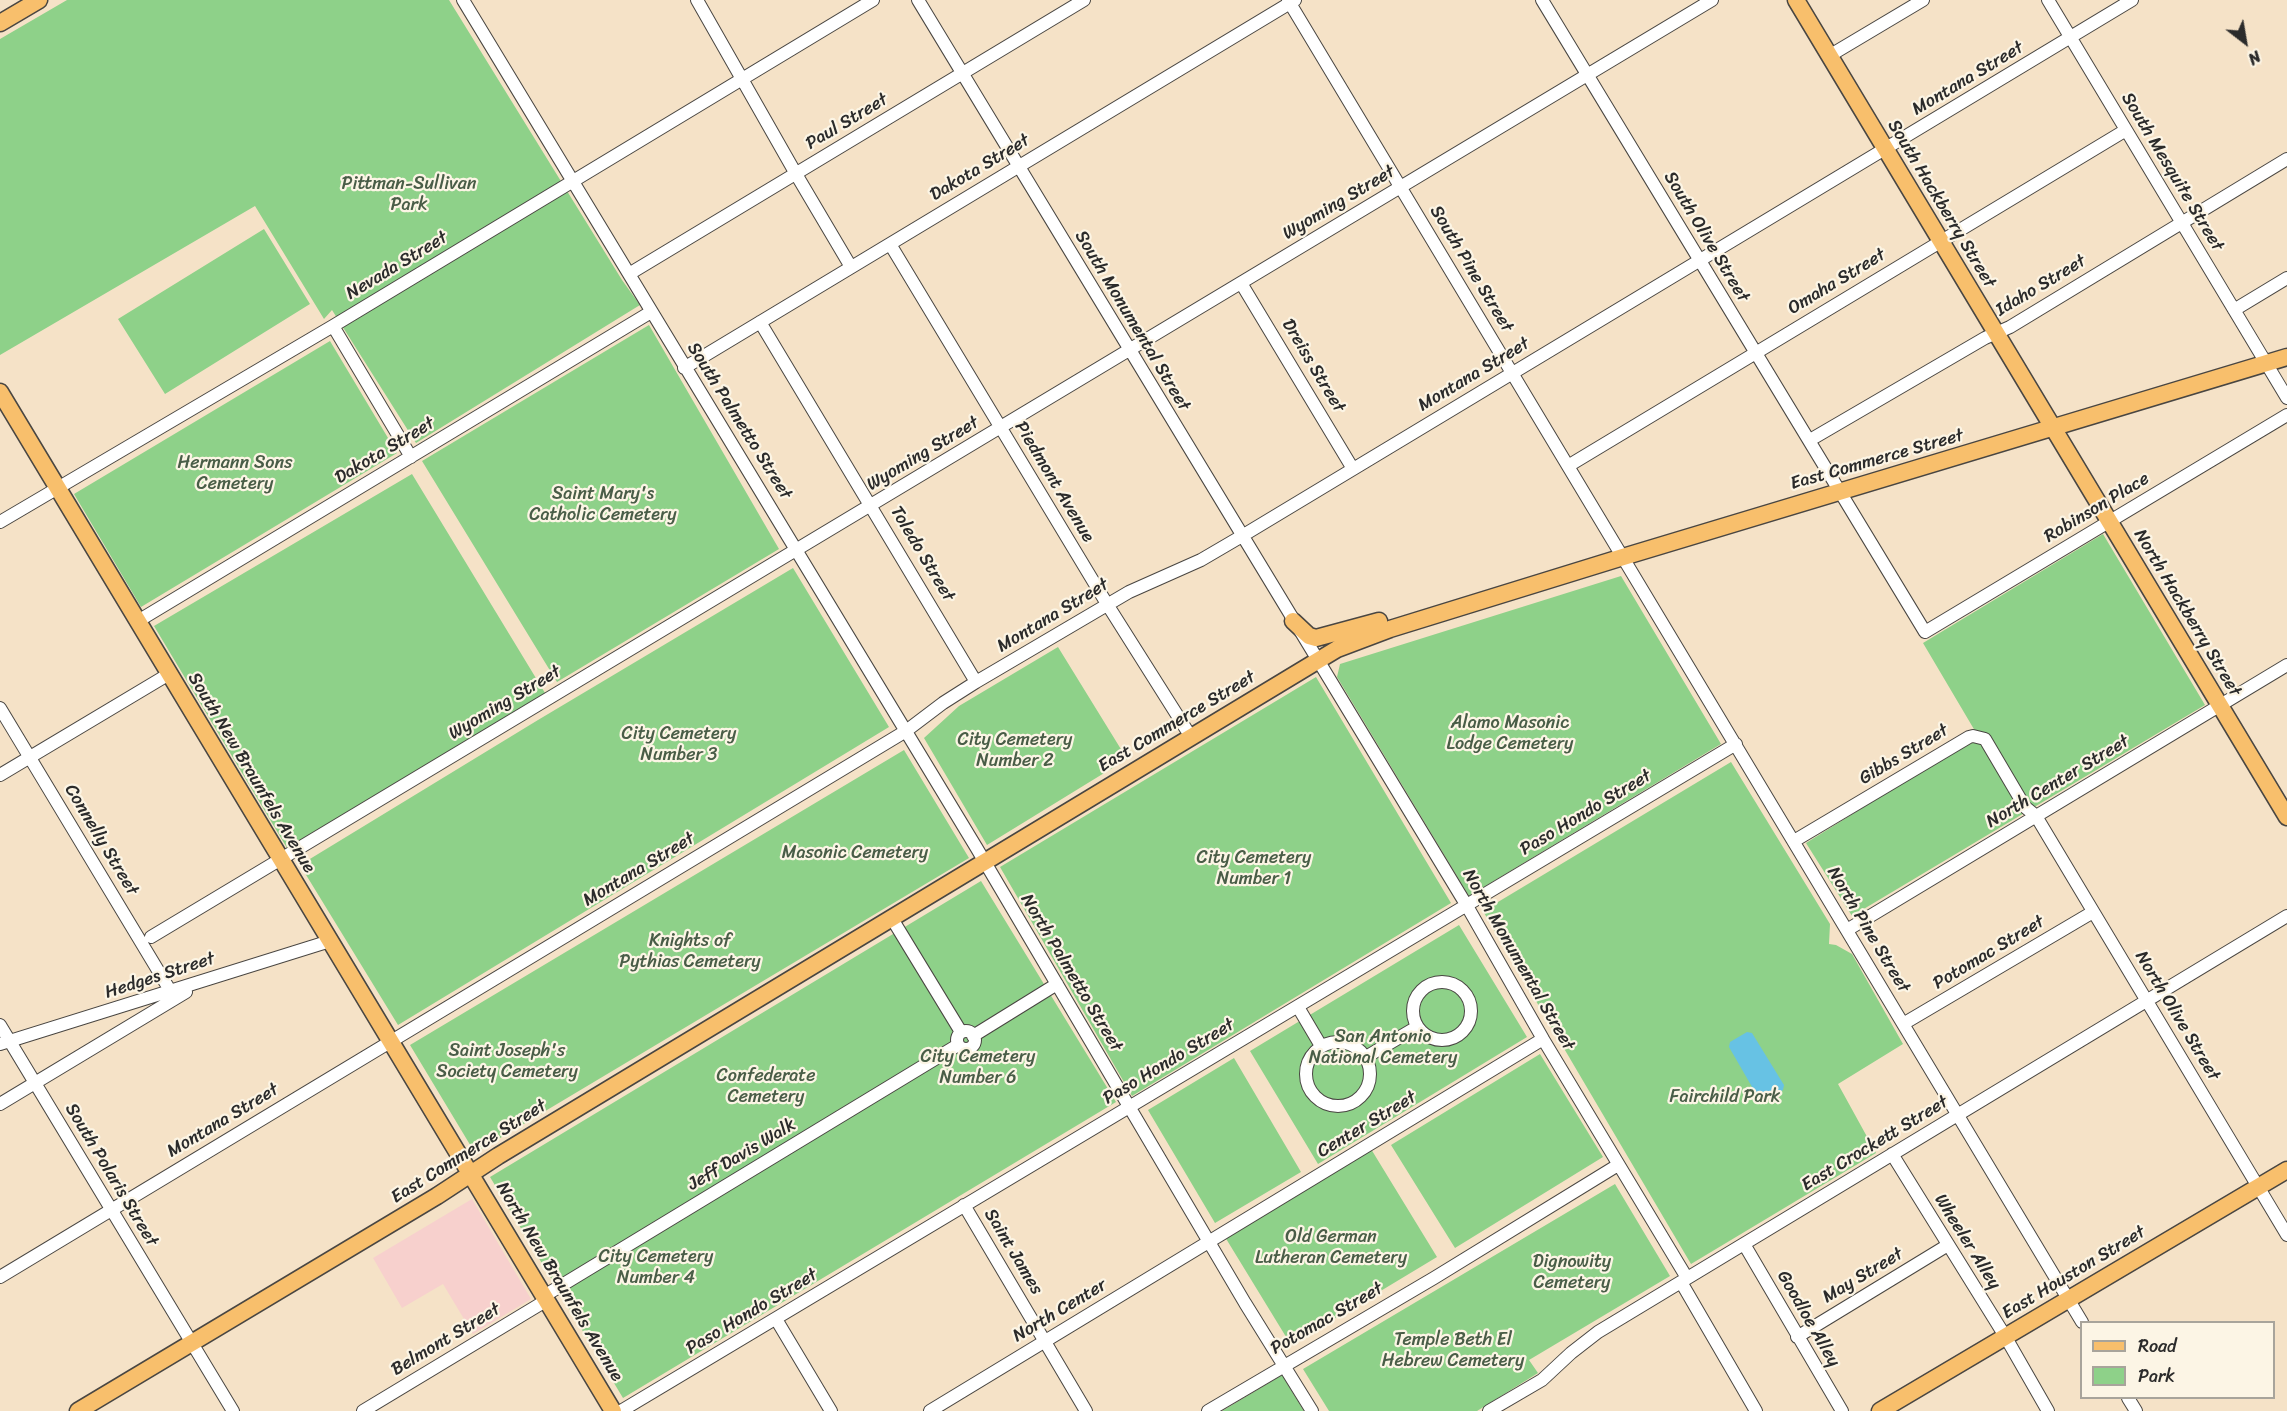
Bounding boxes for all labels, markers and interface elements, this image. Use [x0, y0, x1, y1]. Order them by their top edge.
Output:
north arrow [2215, 12, 2275, 72]
street label: Montana Street [1908, 37, 2028, 121]
text: N [2242, 43, 2267, 73]
street label: Paul Street [802, 89, 892, 155]
street label: South Mesquite Street [2116, 89, 2228, 255]
street label: South Hackberry Street [1882, 116, 2000, 292]
street label: Dakota Street [926, 130, 1034, 206]
street label: Wyoming Street [1279, 161, 1399, 245]
street label: South Olive Street [1659, 168, 1753, 306]
park label: Pittman-Sullivan Park [341, 173, 477, 216]
street label: South Pine Street [1425, 202, 1517, 336]
street label: Nevada Street [342, 227, 452, 305]
street label: South Monumental Street [1070, 227, 1194, 415]
street label: Omaha Street [1784, 244, 1890, 320]
street label: Idaho Street [1992, 251, 2090, 321]
street label: Dreiss Street [1277, 315, 1349, 417]
street label: Montana Street [1414, 333, 1534, 417]
street label: South Palmetto Street [682, 339, 796, 503]
street label: Wyoming Street [863, 412, 983, 496]
street label: Dakota Street [331, 413, 439, 489]
street label: Piedmont Avenue [1009, 418, 1099, 546]
street label: East Commerce Street [1788, 425, 1966, 495]
park label: Hermann Sons Cemetery [178, 452, 292, 494]
street label: Robinson Place [2041, 468, 2153, 548]
park label: Saint Mary's Catholic Cemetery [529, 483, 677, 526]
street label: Toledo Street [885, 502, 959, 606]
street label: North Hackberry Street [2129, 526, 2245, 700]
street label: Montana Street [993, 574, 1113, 658]
street label: Wyoming Street [445, 661, 565, 745]
street label: East Commerce Street [1095, 667, 1259, 777]
street label: South New Braunfels Avenue [182, 669, 320, 877]
park label: Alamo Masonic Lodge Cemetery [1447, 712, 1573, 754]
street label: Gibbs Street [1856, 720, 1952, 790]
park label: City Cemetery Number 3 [622, 723, 736, 766]
park label: City Cemetery Number 2 [958, 729, 1072, 771]
street label: North Center Street [1983, 731, 2133, 833]
street label: Paso Hondo Street [1516, 765, 1656, 861]
street label: Connelly Street [59, 781, 143, 899]
street label: Montana Street [579, 828, 699, 912]
park label: Masonic Cemetery [782, 842, 928, 864]
park label: City Cemetery Number 1 [1197, 847, 1311, 890]
street label: North Pine Street [1822, 863, 1914, 997]
street label: North Monumental Street [1457, 866, 1579, 1054]
street label: North Palmetto Street [1015, 890, 1127, 1056]
street label: Potomac Street [1929, 911, 2049, 995]
park label: Knights of Pythias Cemetery [619, 930, 761, 972]
street label: North Olive Street [2130, 947, 2224, 1085]
street label: Hedges Street [102, 948, 218, 1004]
street label: Paso Hondo Street [1099, 1014, 1239, 1110]
park label: San Antonio National Cemetery [1309, 1026, 1457, 1068]
park label: Saint Joseph's Society Cemetery [436, 1040, 578, 1082]
park label: City Cemetery Number 6 [921, 1046, 1035, 1088]
park label: Confederate Cemetery [717, 1065, 815, 1108]
street label: Montana Street [163, 1079, 283, 1163]
park label: Fairchild Park [1670, 1086, 1780, 1108]
street label: Center Street [1314, 1087, 1420, 1163]
street label: East Crockett Street [1798, 1092, 1952, 1196]
street label: East Commerce Street [387, 1095, 551, 1209]
street label: South Polaris Street [60, 1100, 162, 1250]
street label: Jeff Davis Walk [684, 1114, 800, 1196]
street label: North New Braunfels Avenue [491, 1178, 627, 1386]
street label: Wheeler Alley [1929, 1190, 2005, 1294]
street label: Saint James [979, 1205, 1047, 1299]
street label: East Houston Street [1998, 1222, 2150, 1324]
park label: Old German Lutheran Cemetery [1255, 1226, 1407, 1268]
street label: May Street [1819, 1244, 1907, 1308]
park label: City Cemetery Number 4 [599, 1246, 713, 1288]
park label: Dignowity Cemetery [1533, 1251, 1611, 1294]
street label: Paso Hondo Street [682, 1264, 822, 1360]
street label: Goodloe Alley [1772, 1267, 1844, 1371]
street label: North Center [1009, 1275, 1111, 1347]
street label: Potomac Street [1267, 1278, 1387, 1360]
street label: Belmont Street [388, 1299, 504, 1381]
legend [2080, 1321, 2275, 1399]
park label: Temple Beth El Hebrew Cemetery [1382, 1329, 1524, 1372]
text: Road [2138, 1330, 2177, 1362]
text: Park [2138, 1360, 2175, 1392]

